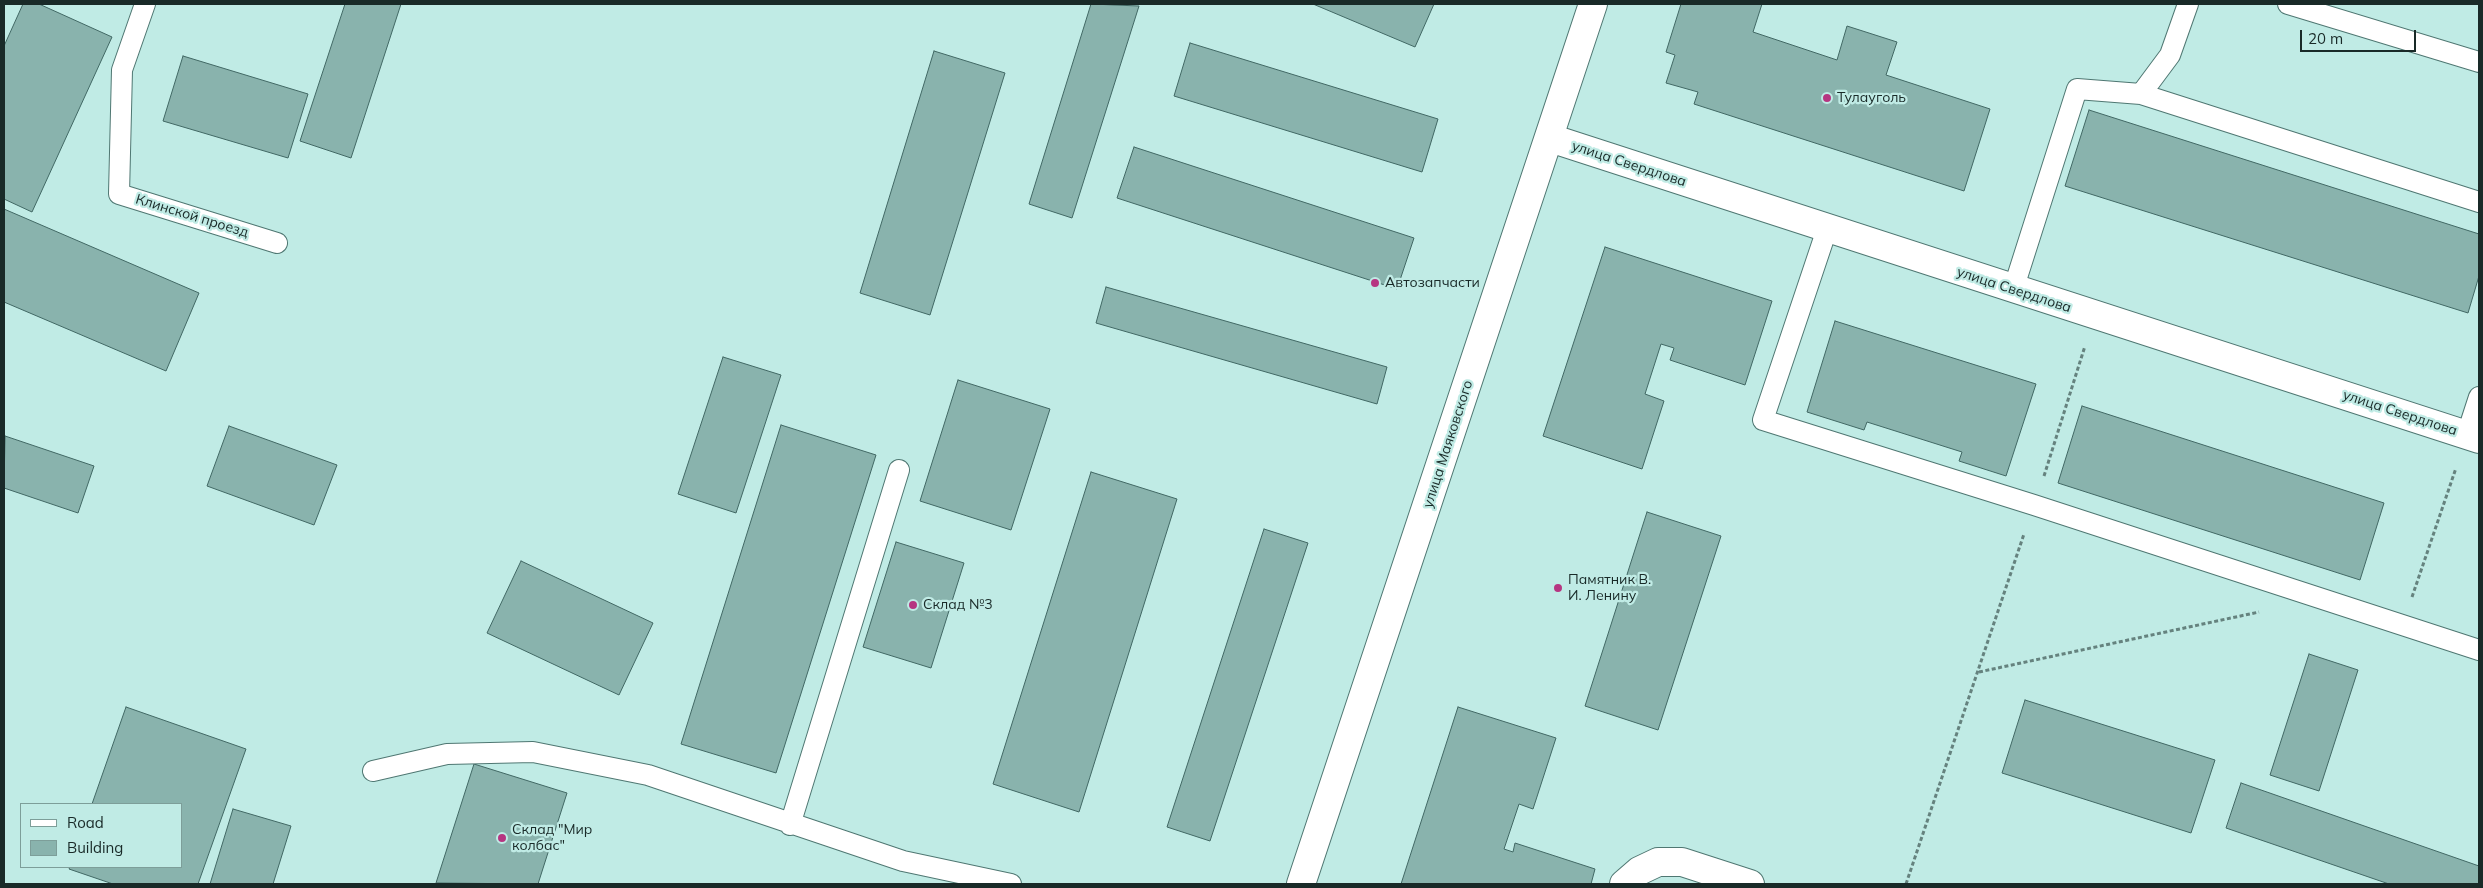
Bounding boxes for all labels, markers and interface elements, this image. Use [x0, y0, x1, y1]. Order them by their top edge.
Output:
scale bar [2303, 20, 2419, 52]
text: 20 m [2308, 29, 2343, 48]
place label: Тулауголь [1837, 90, 1906, 106]
marker: Тулауголь [1821, 92, 1833, 104]
street label: улица Свердлова [1570, 138, 1688, 190]
street label: Клинской проезд [133, 191, 251, 241]
street label: улица Свердлова [1955, 264, 2073, 316]
place label: Автозапчасти [1385, 275, 1480, 291]
marker: Автозапчасти [1369, 277, 1381, 289]
street label: улица Маяковского [1419, 378, 1477, 510]
street label: улица Свердлова [2341, 387, 2459, 439]
place label: Памятник В. И. Ленину [1568, 572, 1651, 604]
marker: Памятник В. И. Ленину [1552, 582, 1564, 594]
place label: Склад №3 [923, 597, 993, 613]
marker: Склад №3 [907, 599, 919, 611]
legend [20, 803, 182, 868]
text: Road [67, 813, 104, 832]
place label: Склад "Мир колбас" [512, 822, 592, 854]
marker: Склад "Мир колбас" [496, 832, 508, 844]
text: Building [67, 838, 123, 857]

